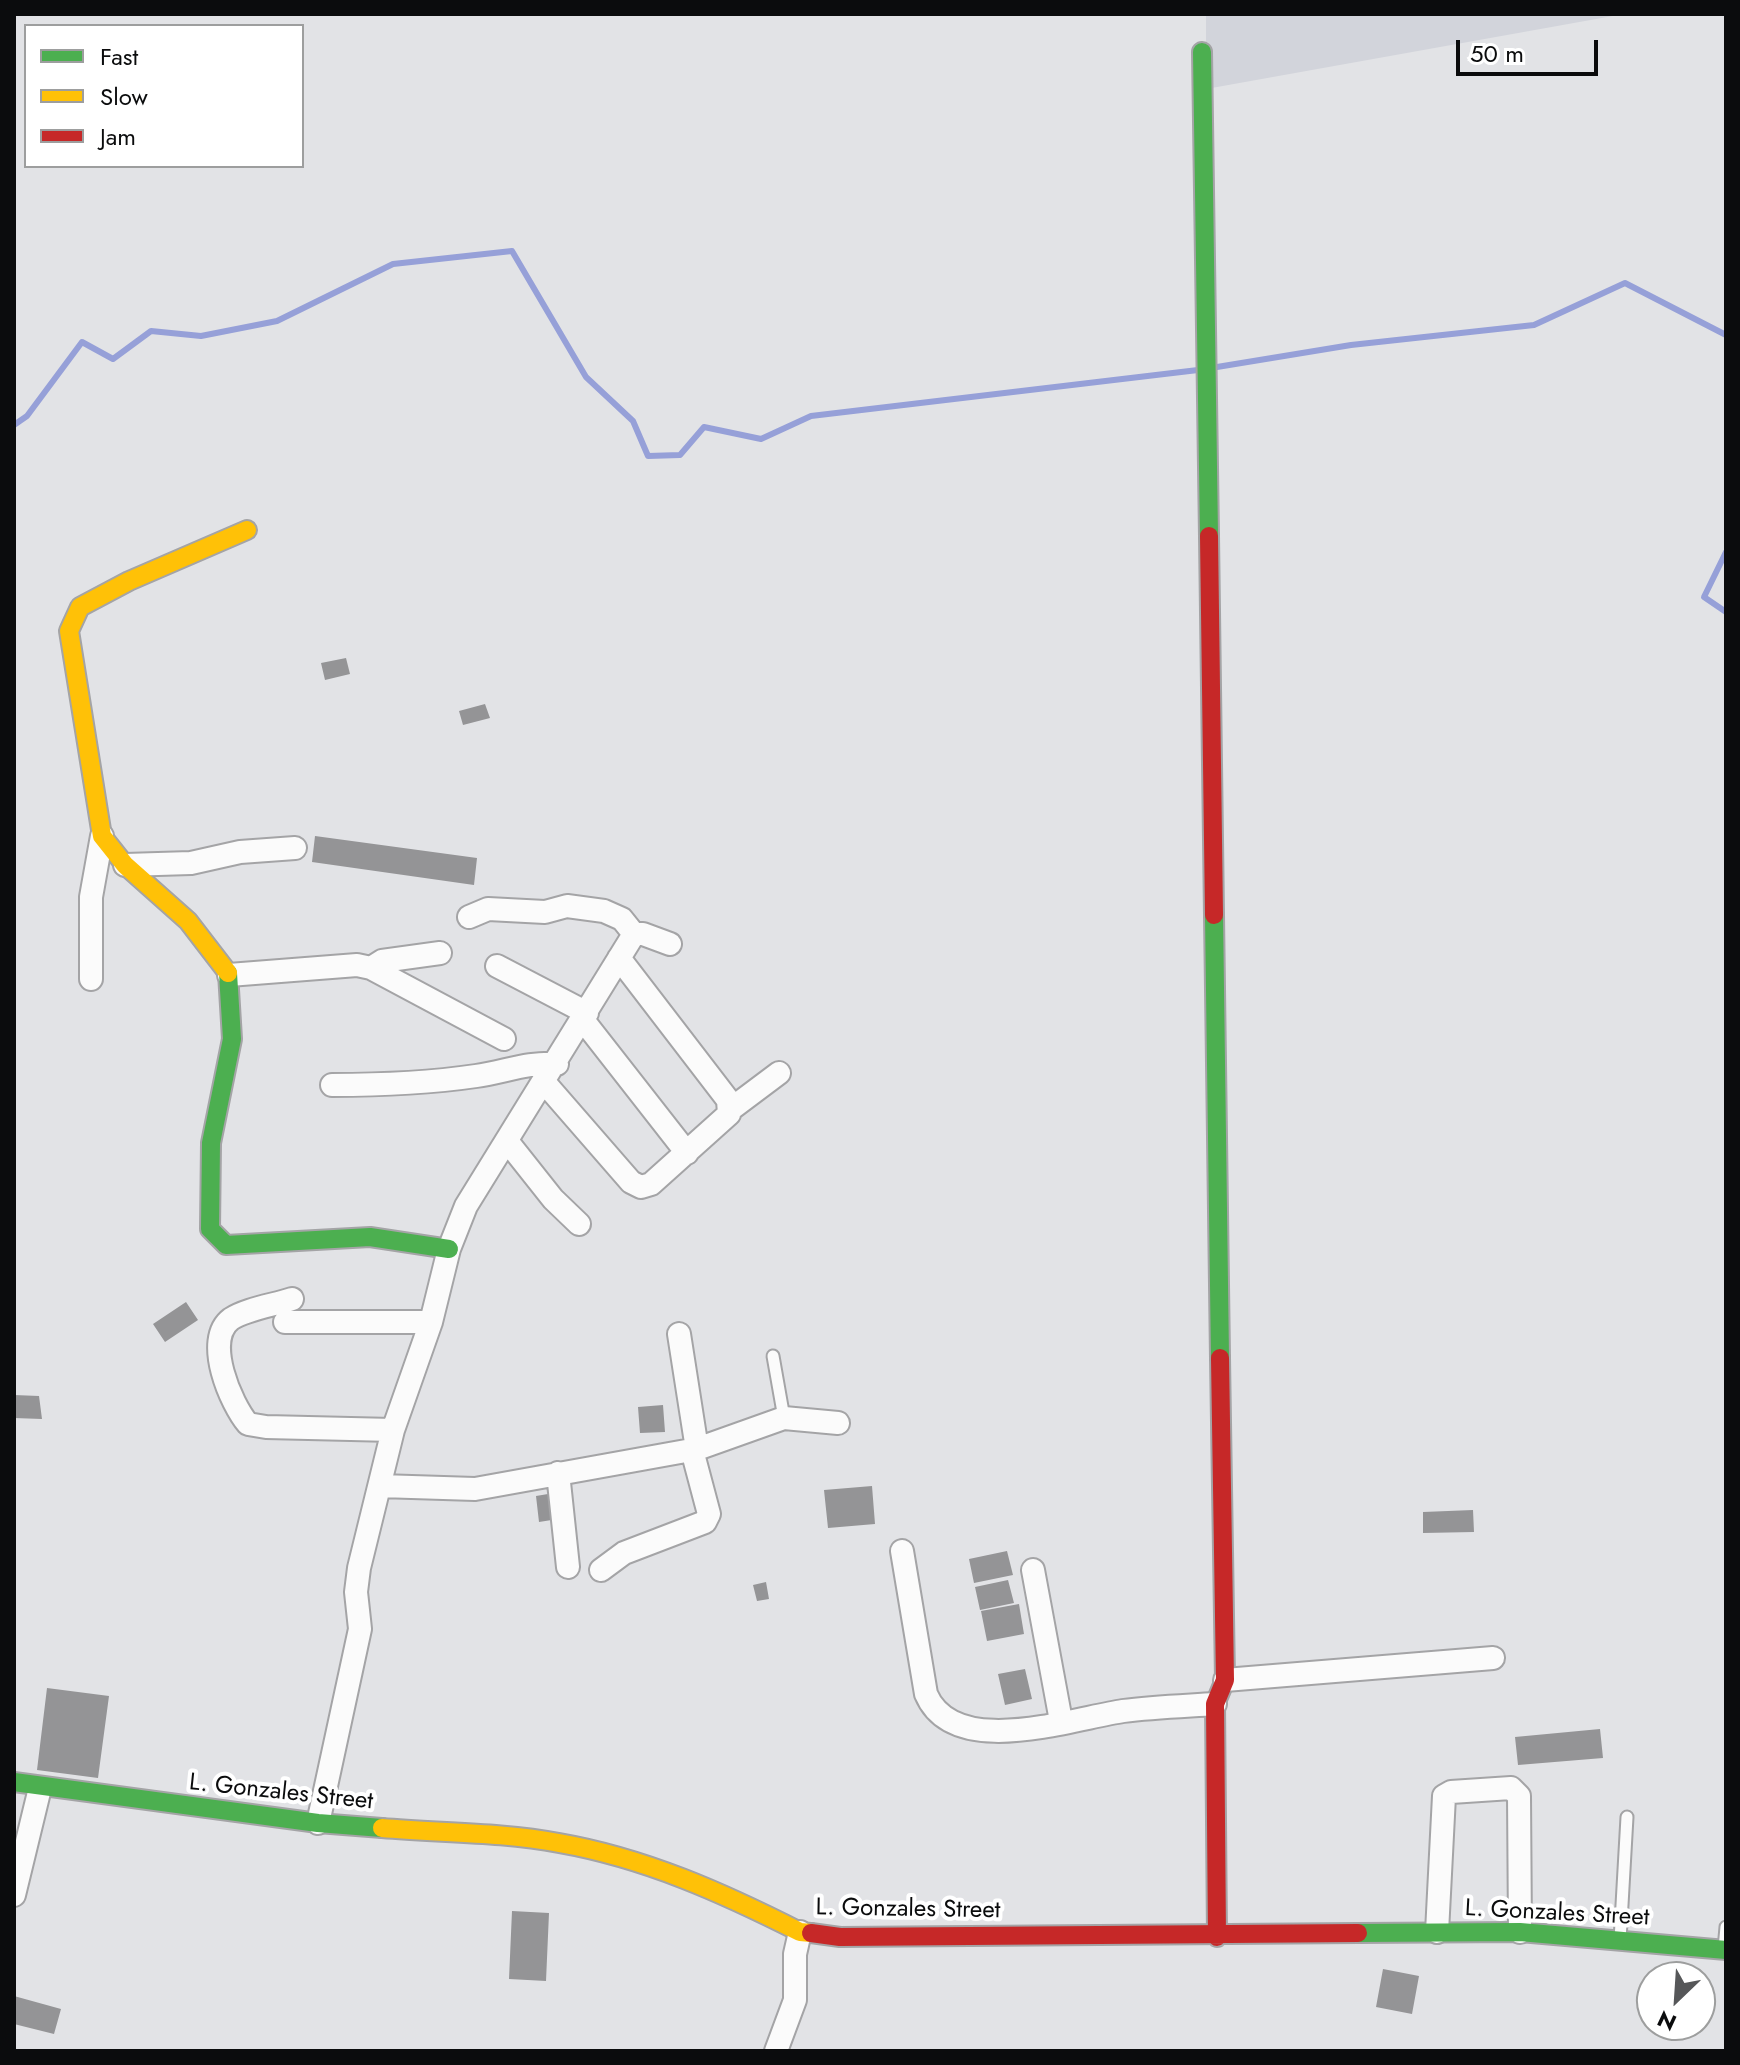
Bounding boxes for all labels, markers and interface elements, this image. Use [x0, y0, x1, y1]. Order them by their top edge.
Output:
legend [24, 24, 304, 168]
scale bar [1460, 24, 1602, 74]
text: 50 m [1470, 36, 1524, 71]
text: Fast [100, 39, 138, 74]
text: Slow [100, 79, 148, 114]
text: Jam [100, 119, 136, 154]
street label: L. Gonzales Street [188, 1769, 374, 1817]
street label: L. Gonzales Street [815, 1894, 1001, 1926]
street label: L. Gonzales Street [1464, 1895, 1650, 1933]
north arrow [1636, 1961, 1716, 2041]
text: N [1652, 2003, 1681, 2039]

